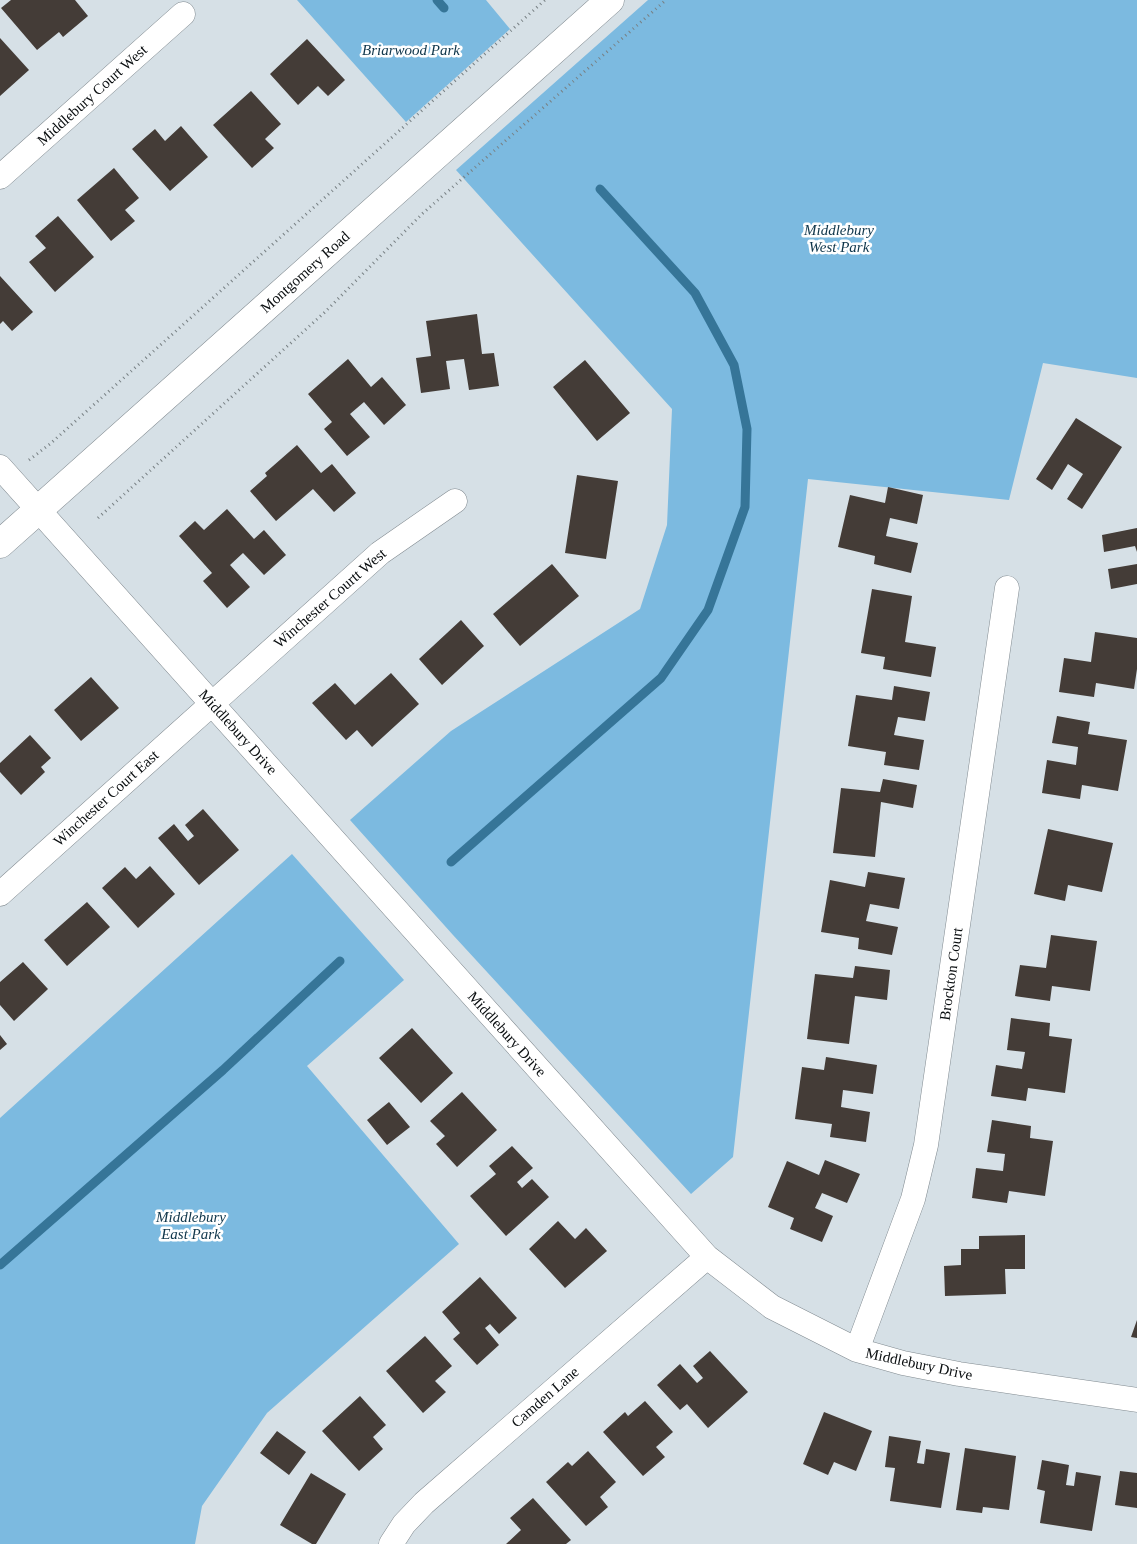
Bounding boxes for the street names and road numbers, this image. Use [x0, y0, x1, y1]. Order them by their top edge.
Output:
street label: Middlebury Court West [34, 41, 151, 148]
street label: Montgomery Road [257, 228, 353, 316]
street label: Winchester Courtt West [271, 545, 390, 651]
street label: Middlebury Drive [196, 686, 281, 778]
street label: Winchester Court East [50, 746, 162, 849]
street label: Brockton Court [937, 926, 966, 1022]
street label: Middlebury Drive [465, 988, 550, 1080]
street label: Middlebury Drive [864, 1345, 974, 1383]
street label: Camden Lane [508, 1363, 582, 1430]

